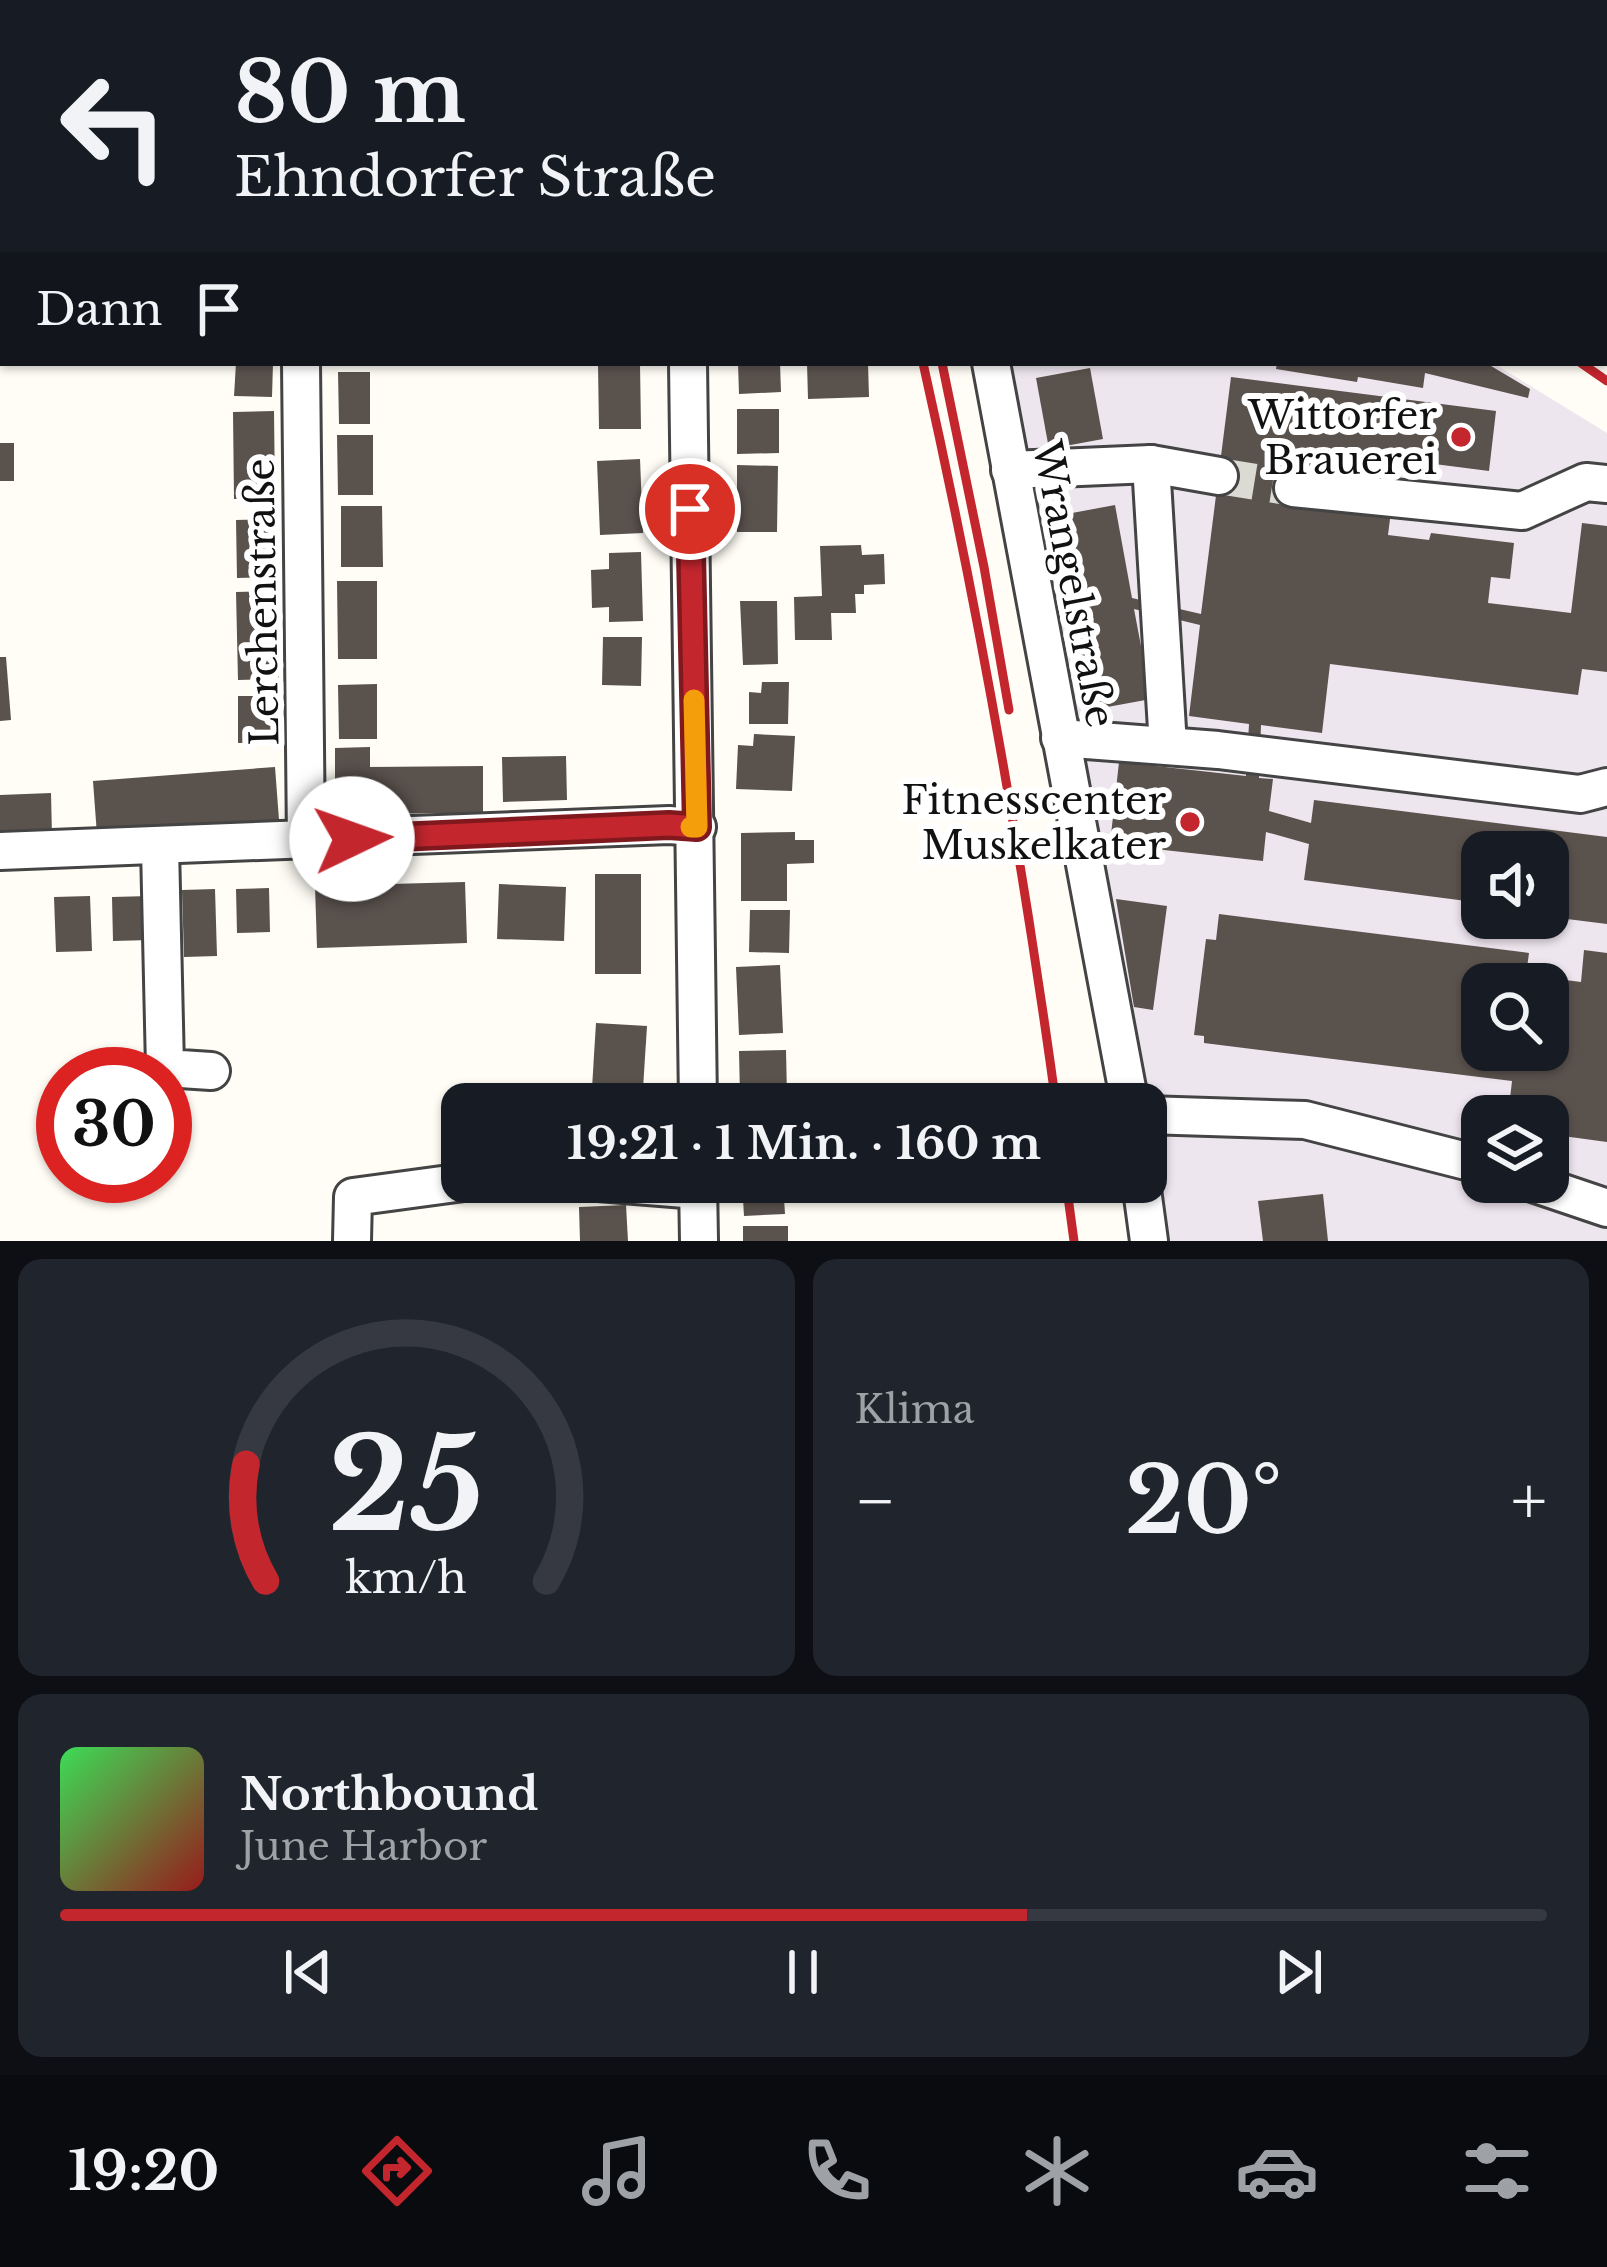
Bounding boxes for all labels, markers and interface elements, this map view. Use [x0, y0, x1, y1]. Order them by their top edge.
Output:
text: 80 m [234, 41, 466, 145]
icon: left [36, 48, 192, 204]
text: Ehndorfer Straße [234, 144, 716, 211]
icon: arrive [186, 276, 252, 342]
text: Dann [36, 281, 162, 337]
place label: Wittorfer Brauerei [1247, 391, 1437, 485]
marker: Wittorfer Brauerei [1448, 424, 1474, 450]
street label: Wrangelstraße [1022, 436, 1125, 731]
street label: Lerchenstraße [235, 458, 290, 746]
pin [639, 458, 741, 560]
icon: arrive [657, 476, 723, 542]
position arrow [289, 776, 415, 902]
place label: Fitnesscenter Muskelkater [901, 776, 1166, 870]
marker: Fitnesscenter Muskelkater [1177, 809, 1203, 835]
map controls [1461, 831, 1569, 1203]
button: sound [1461, 831, 1569, 939]
button: search [1461, 963, 1569, 1071]
speed limit sign: 30 [36, 1047, 192, 1203]
button: layers [1461, 1095, 1569, 1203]
text: 19:21 · 1 Min. · 160 m [567, 1115, 1041, 1171]
text: Klima [855, 1385, 974, 1434]
text: 25 [328, 1409, 484, 1564]
text: 20° [1125, 1446, 1282, 1557]
text: − [855, 1460, 896, 1542]
text: + [1511, 1460, 1547, 1542]
text: km/h [345, 1550, 467, 1604]
text: Northbound [240, 1766, 538, 1822]
text: June Harbor [240, 1822, 487, 1871]
icon: previous [275, 1939, 341, 2005]
icon: pause [770, 1939, 836, 2005]
icon: next [1266, 1939, 1332, 2005]
icon: directions [355, 2129, 439, 2213]
icon: music [575, 2129, 659, 2213]
icon: phone [795, 2129, 879, 2213]
icon: climate [1015, 2129, 1099, 2213]
icon: car [1235, 2129, 1319, 2213]
icon: filters [1455, 2129, 1539, 2213]
text: 19:20 [68, 2138, 219, 2205]

